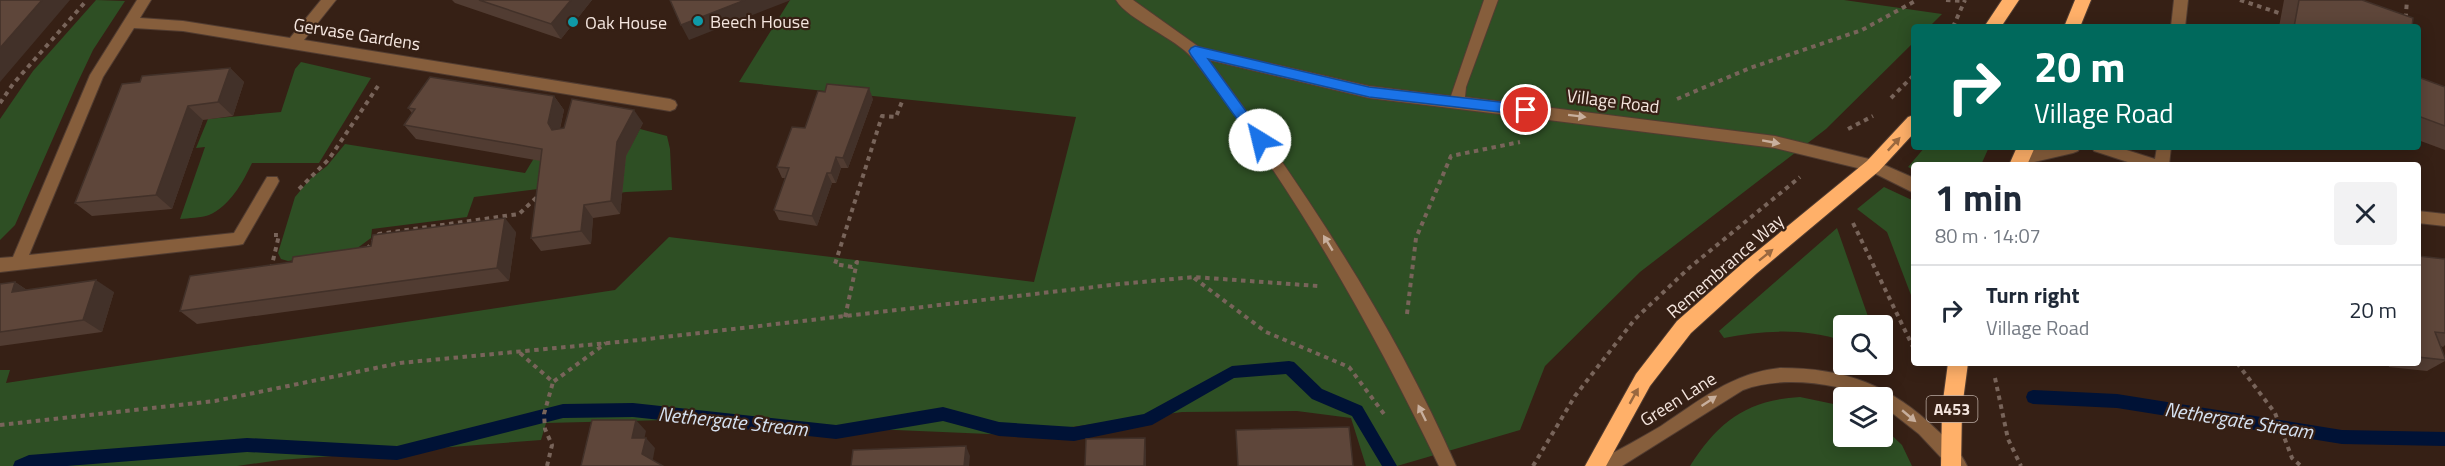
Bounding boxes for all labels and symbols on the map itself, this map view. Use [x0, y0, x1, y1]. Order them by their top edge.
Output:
place label: Beech House [710, 8, 809, 35]
place label: Oak House [585, 9, 667, 36]
street label: Gervase Gardens [292, 11, 422, 57]
marker: Beech House [691, 14, 705, 28]
marker: Oak House [566, 15, 580, 29]
street label: Village Road [1565, 82, 1661, 120]
pin [1500, 84, 1551, 135]
position arrow [1228, 108, 1292, 172]
one-way arrow [1568, 111, 1587, 121]
one-way arrow [1886, 137, 1900, 151]
one-way arrow [1761, 138, 1780, 147]
street label: Remembrance Way [1660, 207, 1790, 325]
one-way arrow [1323, 234, 1333, 251]
one-way arrow [1758, 249, 1774, 262]
street label: Green Lane [1635, 365, 1721, 433]
one-way arrow [1629, 388, 1639, 405]
water label: Nethergate Stream [2162, 393, 2316, 447]
one-way arrow [1700, 395, 1716, 407]
road number: A453 [1926, 396, 1978, 422]
water label: Nethergate Stream [657, 398, 810, 444]
one-way arrow [1418, 405, 1427, 422]
one-way arrow [1901, 409, 1916, 422]

